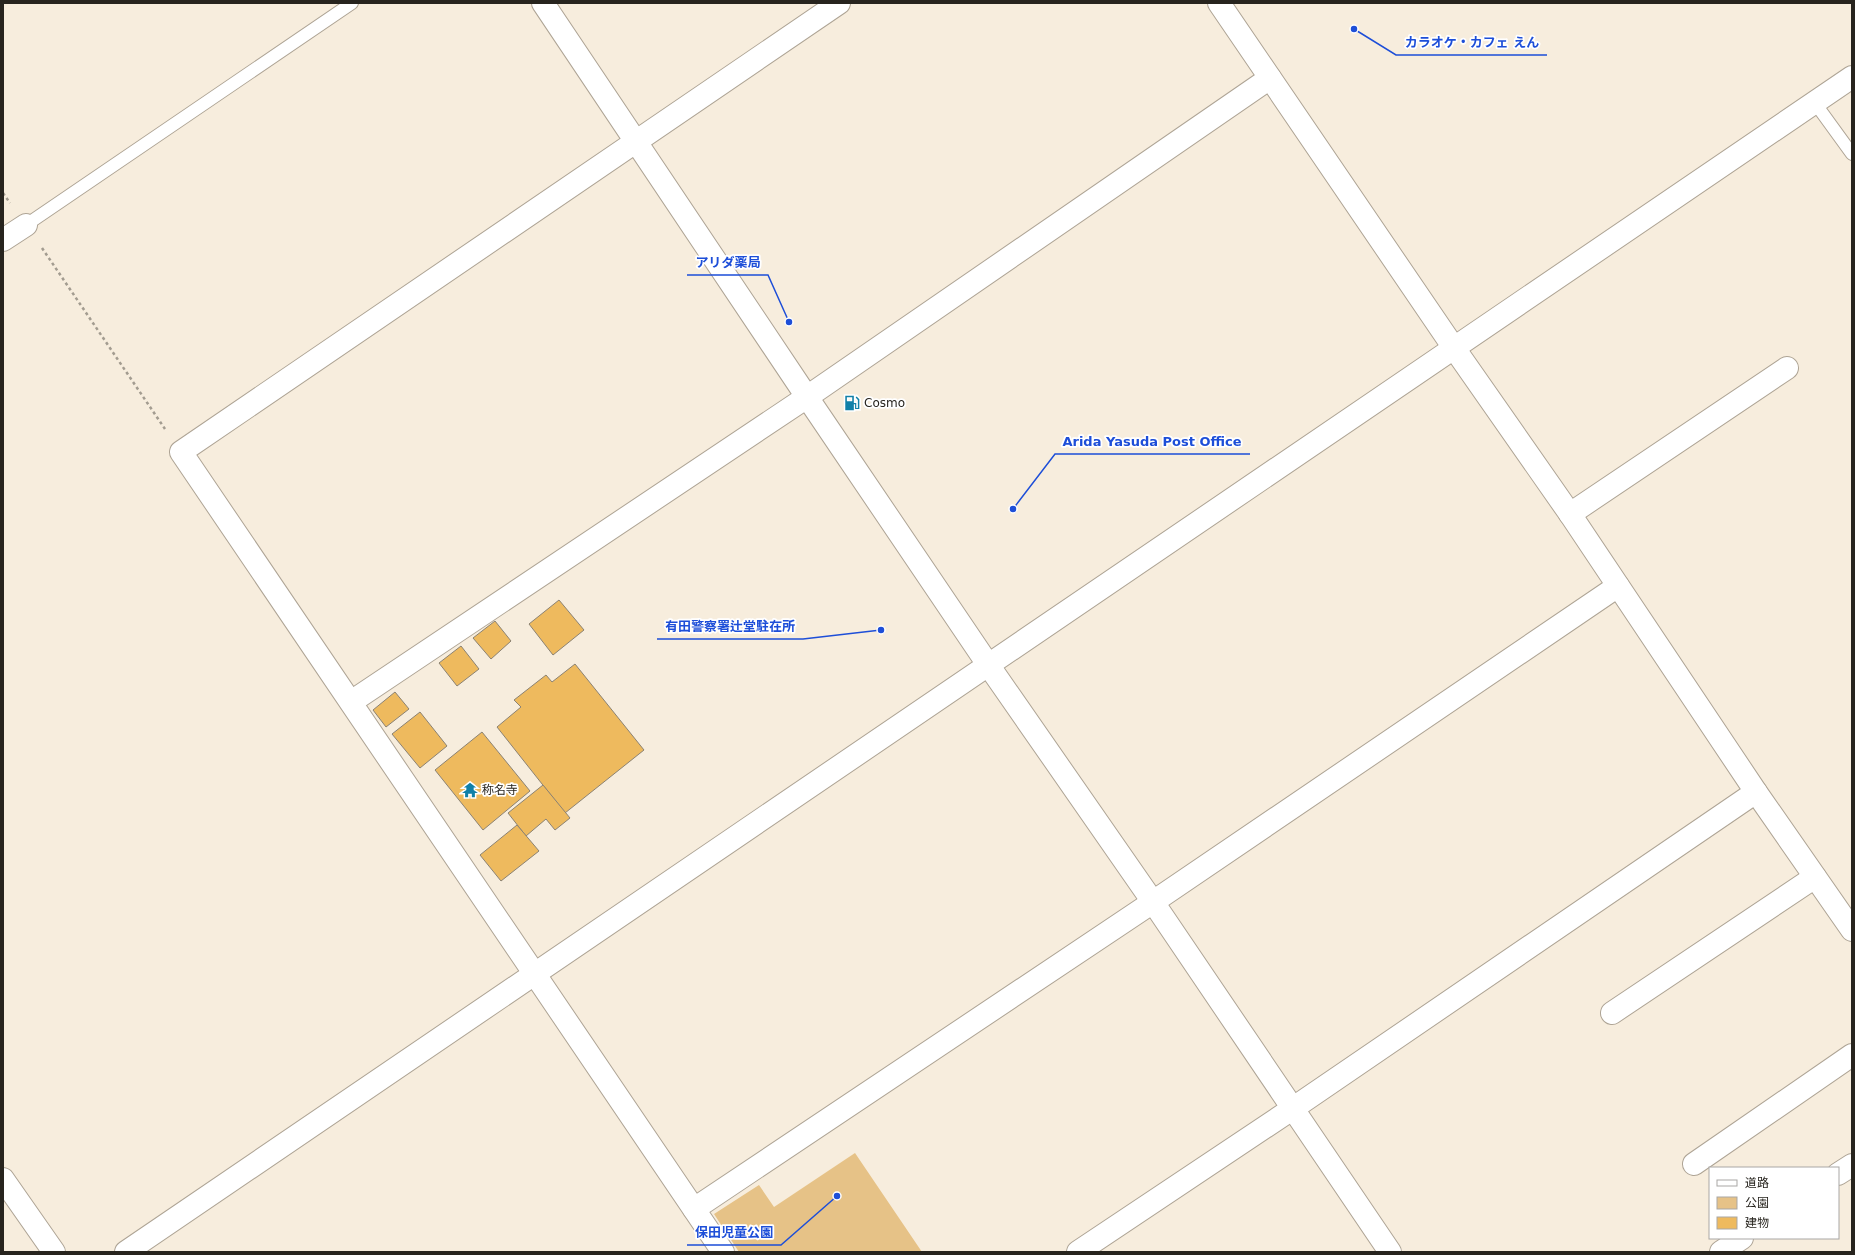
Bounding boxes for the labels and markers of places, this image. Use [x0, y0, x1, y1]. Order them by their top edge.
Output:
callout: カラオケ・カフェ えん [1396, 30, 1547, 55]
callout: アリダ薬局 [687, 250, 768, 275]
fuel station icon: Cosmo [843, 394, 861, 412]
place label: Cosmo [864, 396, 905, 410]
callout: Arida Yasuda Post Office [1055, 429, 1250, 454]
callout: 有田警察署辻堂駐在所 [657, 614, 803, 639]
temple icon: 称名寺 [461, 781, 479, 799]
place label: 称名寺 [482, 783, 518, 797]
callout: 保田児童公園 [687, 1220, 781, 1245]

